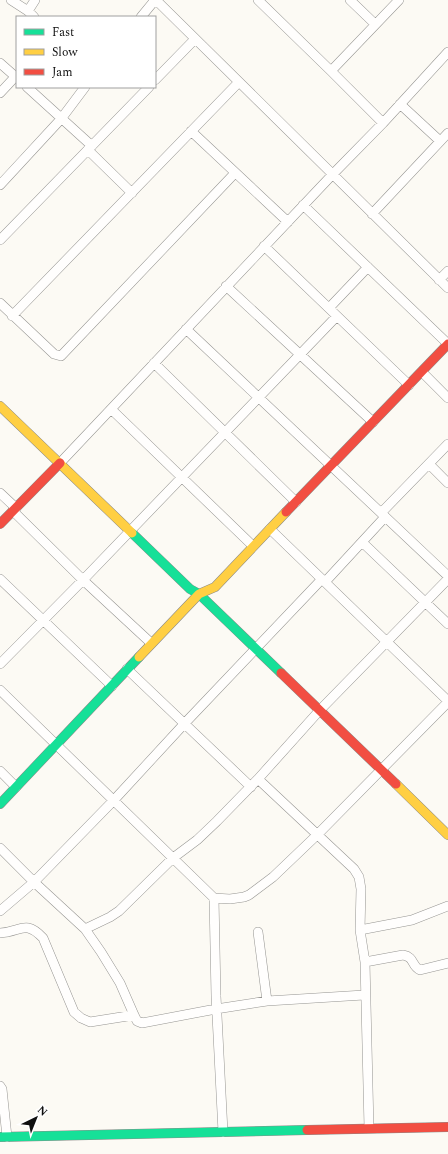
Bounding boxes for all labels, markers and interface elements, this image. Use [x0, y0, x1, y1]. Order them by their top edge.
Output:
legend [16, 16, 156, 88]
text: Fast [52, 23, 74, 42]
text: Slow [52, 43, 78, 62]
text: Jam [52, 63, 73, 82]
north arrow [16, 1098, 56, 1138]
text: N [33, 1102, 52, 1120]

